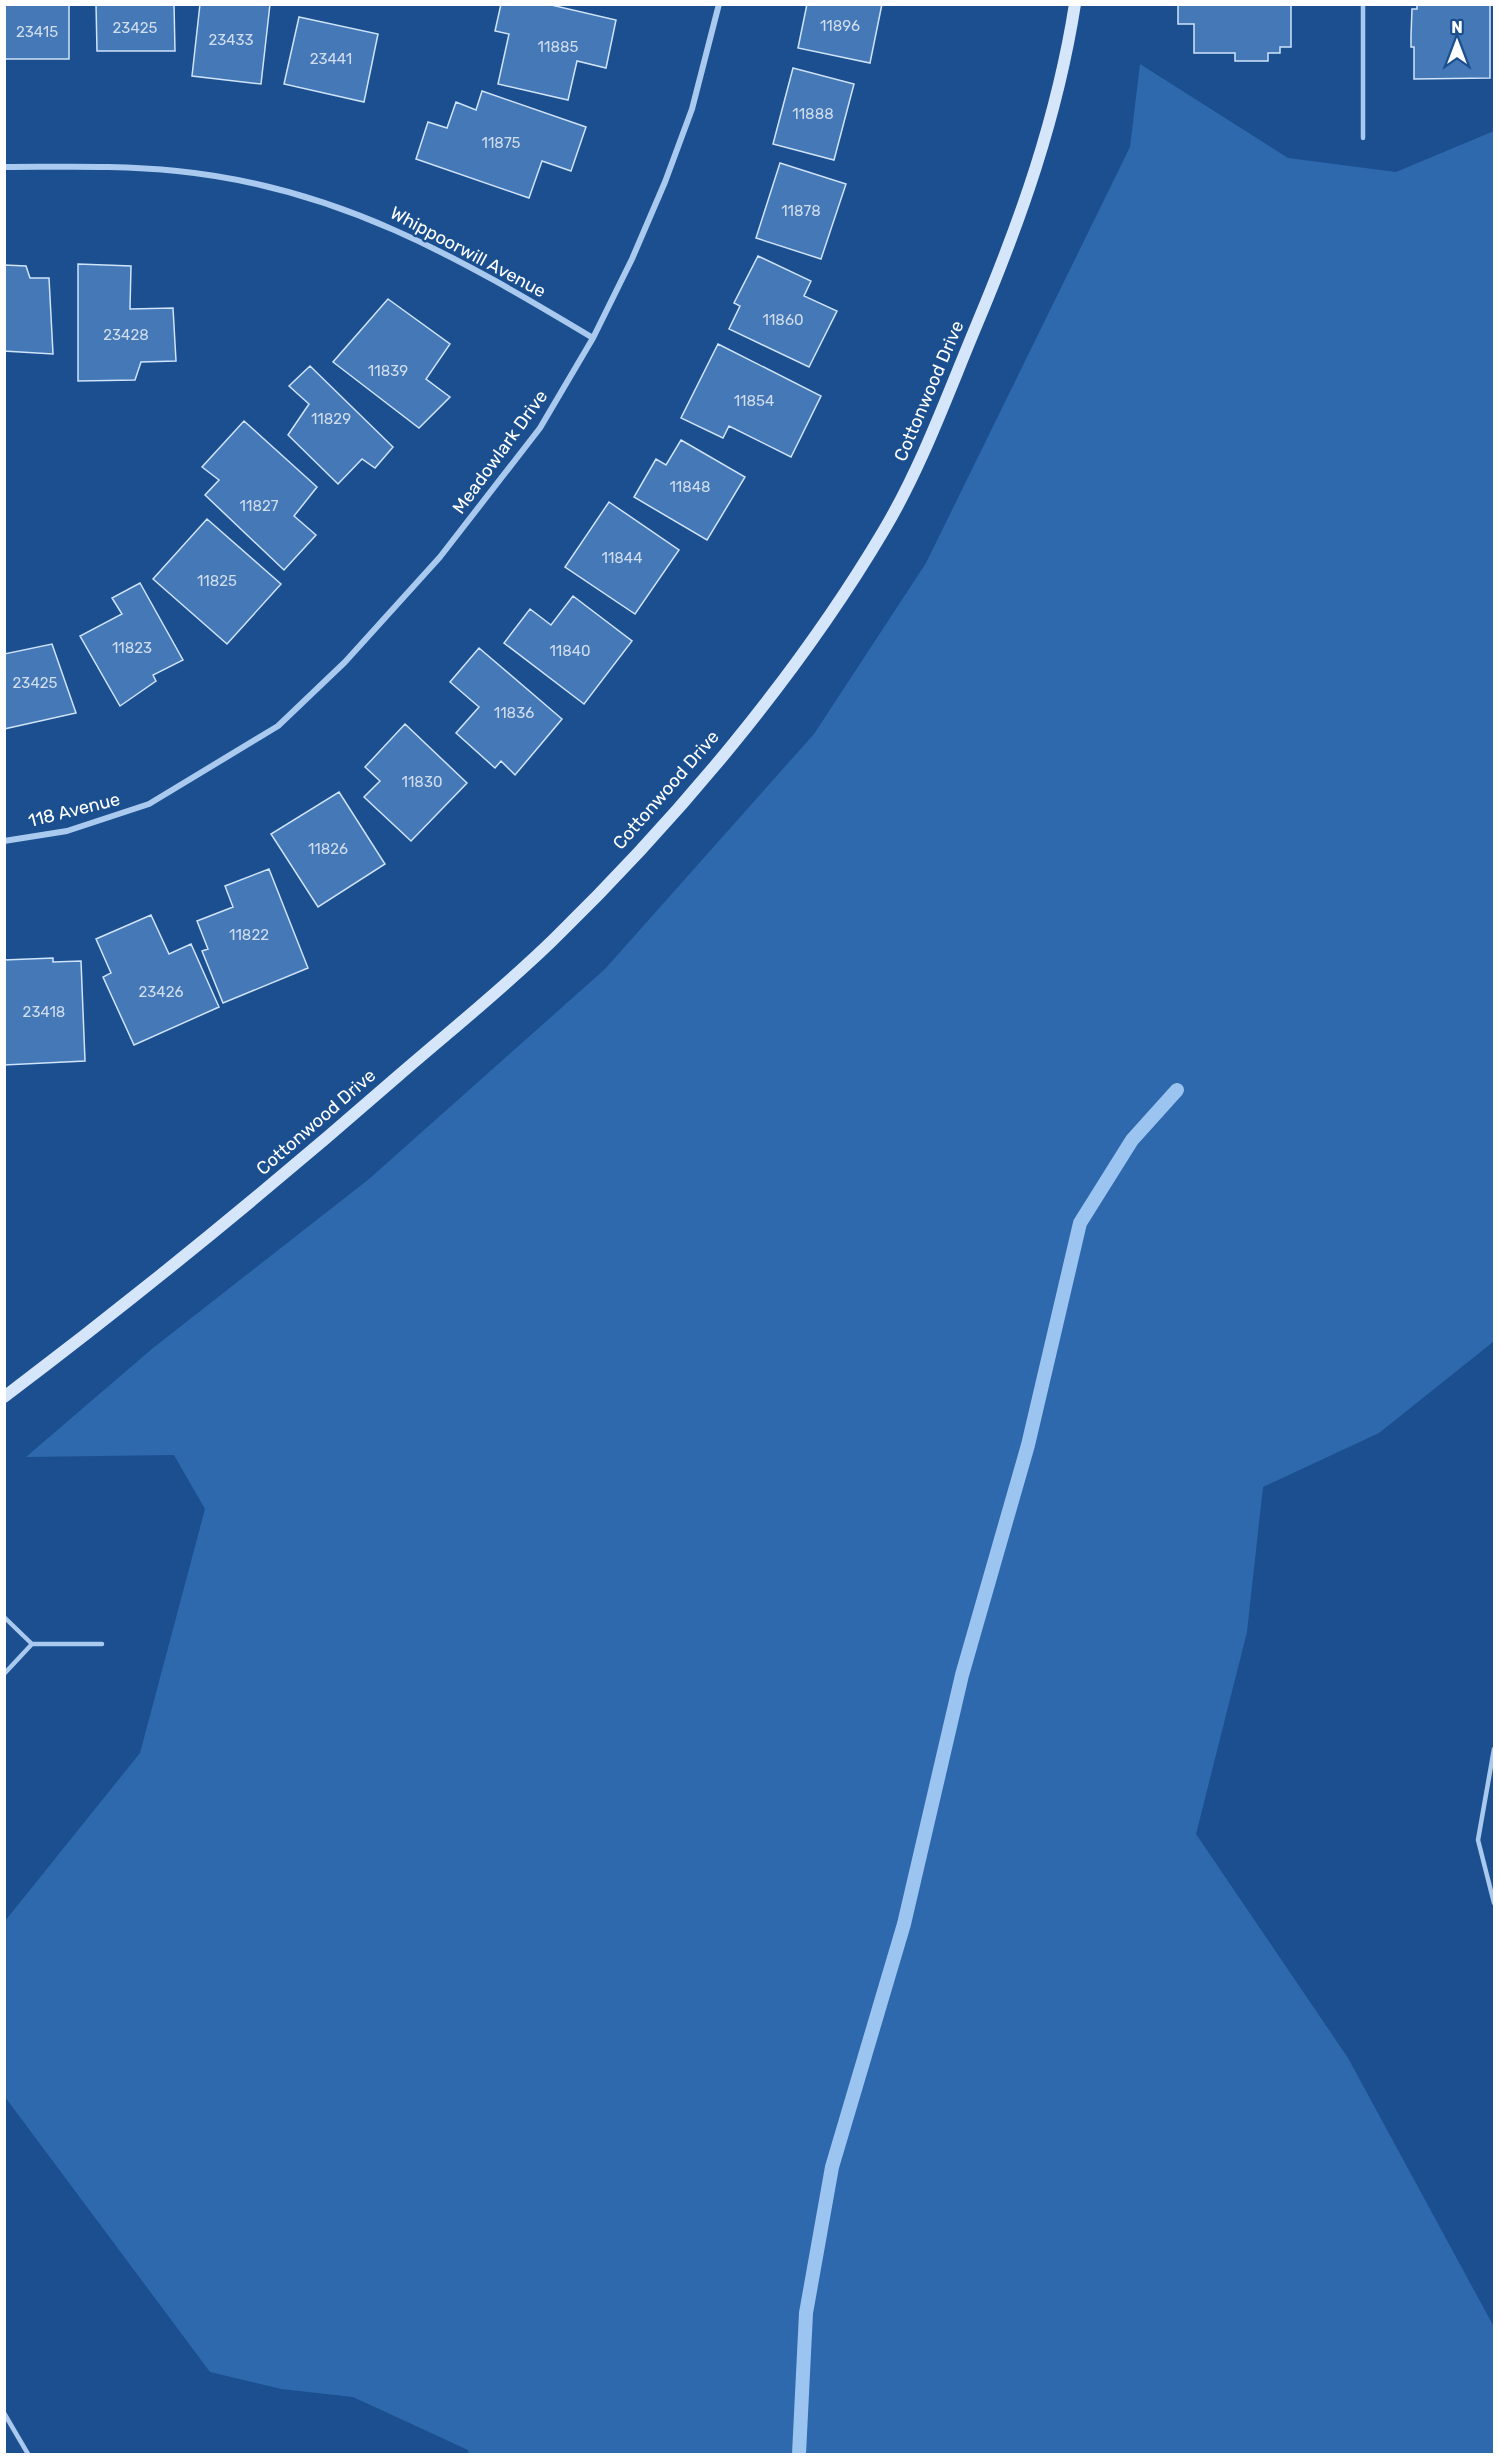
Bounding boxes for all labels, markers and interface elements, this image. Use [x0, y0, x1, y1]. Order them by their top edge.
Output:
north arrow [1427, 12, 1487, 72]
house number: 11896 [820, 17, 860, 35]
text: N [1451, 18, 1463, 37]
house number: 23425 [113, 19, 158, 37]
house number: 23415 [16, 23, 58, 41]
house number: 23433 [208, 31, 254, 49]
house number: 11885 [538, 38, 578, 56]
house number: 23441 [310, 50, 352, 68]
house number: 11888 [792, 105, 834, 123]
house number: 11875 [482, 134, 521, 152]
street label: Whippoorwill Avenue [386, 202, 550, 302]
house number: 11878 [781, 202, 821, 220]
house number: 11860 [763, 311, 803, 329]
street label: Cottonwood Drive [889, 317, 969, 465]
house number: 23428 [103, 326, 149, 344]
house number: 11839 [368, 362, 408, 380]
street label: Meadowlark Drive [448, 386, 552, 518]
house number: 11854 [734, 392, 774, 410]
house number: 11829 [311, 410, 351, 428]
house number: 11848 [669, 478, 711, 496]
house number: 11827 [240, 497, 279, 515]
house number: 11844 [601, 549, 643, 567]
house number: 11825 [197, 572, 237, 590]
house number: 11823 [112, 639, 152, 657]
house number: 11840 [549, 642, 591, 660]
house number: 23425 [13, 674, 58, 692]
house number: 11836 [494, 704, 534, 722]
street label: Cottonwood Drive [608, 726, 724, 854]
house number: 11830 [402, 773, 442, 791]
street label: 118 Avenue [26, 788, 122, 832]
house number: 11826 [308, 840, 348, 858]
house number: 11822 [229, 926, 269, 944]
house number: 23426 [139, 983, 184, 1001]
house number: 23418 [23, 1003, 65, 1021]
street label: Cottonwood Drive [252, 1064, 380, 1180]

